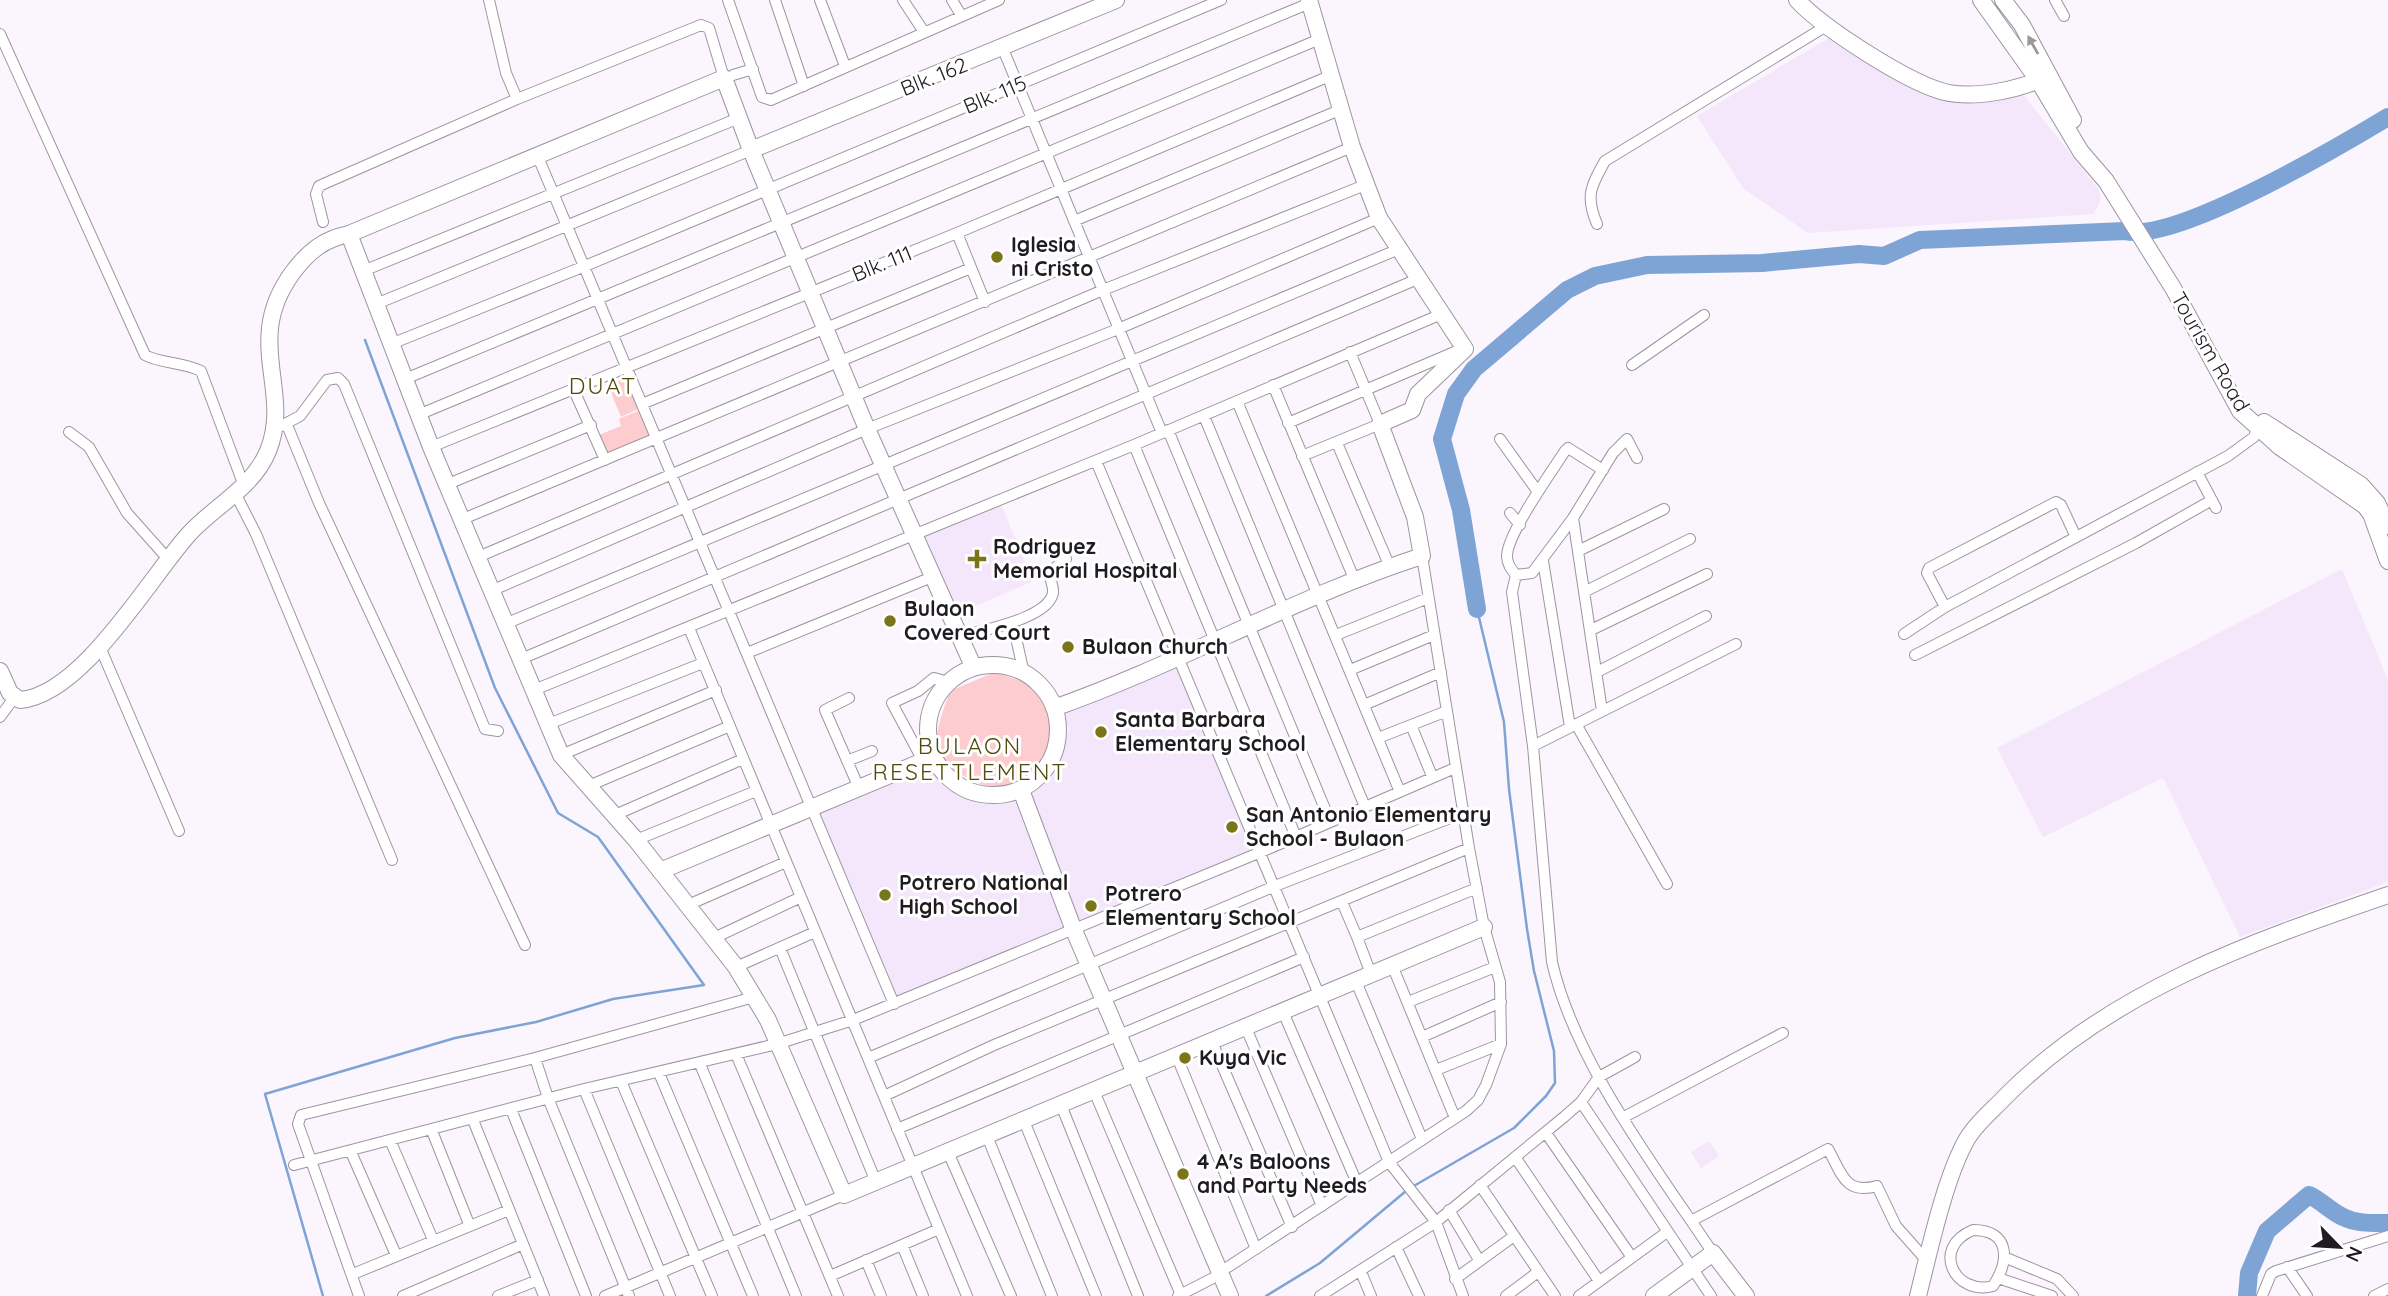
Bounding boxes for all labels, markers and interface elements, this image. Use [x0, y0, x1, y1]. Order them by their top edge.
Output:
one-way arrow [2027, 35, 2039, 55]
street label: Blk. 162 [896, 51, 971, 101]
street label: Blk. 115 [959, 69, 1030, 119]
place label: Iglesia ni Cristo [1011, 231, 1093, 281]
street label: Blk. 111 [848, 239, 915, 287]
marker: Iglesia ni Cristo [989, 249, 1005, 265]
street label: Tourism Road [2166, 287, 2256, 416]
district label: DUAT [569, 371, 637, 400]
place label: Rodriguez Memorial Hospital [993, 533, 1178, 583]
marker: Rodriguez Memorial Hospital [967, 549, 987, 569]
place label: Bulaon Covered Court [904, 595, 1051, 645]
marker: Bulaon Covered Court [882, 613, 898, 629]
place label: Bulaon Church [1082, 633, 1228, 659]
marker: Bulaon Church [1060, 639, 1076, 655]
place label: Santa Barbara Elementary School [1115, 706, 1306, 756]
marker: Santa Barbara Elementary School [1093, 724, 1109, 740]
district label: BULAON RESETTLEMENT [873, 731, 1067, 786]
place label: San Antonio Elementary School - Bulaon [1246, 801, 1491, 851]
marker: San Antonio Elementary School - Bulaon [1224, 819, 1240, 835]
place label: Potrero National High School [899, 869, 1068, 919]
place label: Potrero Elementary School [1105, 880, 1296, 930]
marker: Potrero National High School [877, 887, 893, 903]
marker: Potrero Elementary School [1083, 898, 1099, 914]
place label: Kuya Vic [1199, 1044, 1286, 1070]
marker: Kuya Vic [1177, 1050, 1193, 1066]
place label: 4 A's Baloons and Party Needs [1197, 1148, 1367, 1198]
marker: 4 A's Baloons and Party Needs [1175, 1166, 1191, 1182]
north arrow [2304, 1212, 2374, 1282]
text: N [2341, 1243, 2368, 1266]

